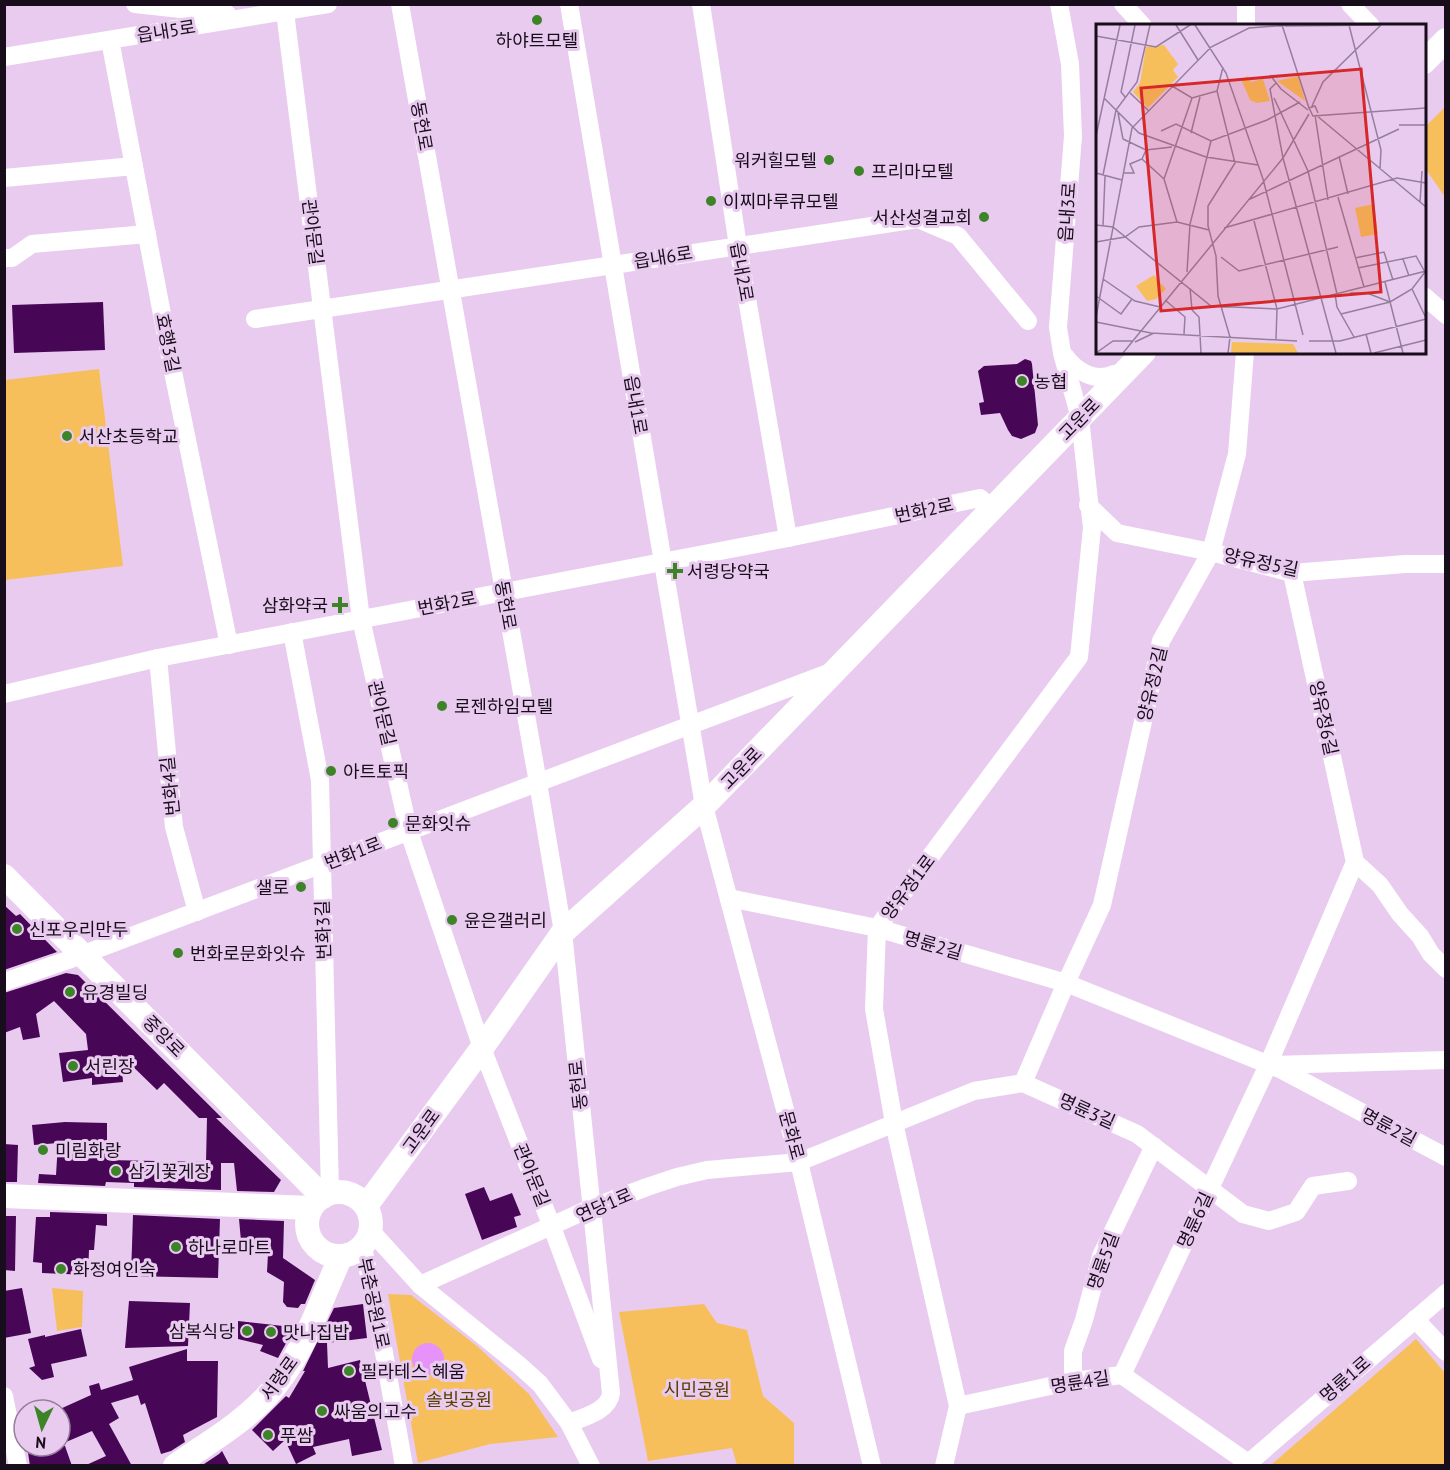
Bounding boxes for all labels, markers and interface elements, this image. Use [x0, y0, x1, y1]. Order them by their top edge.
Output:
marker: 하야트모텔 [530, 13, 544, 27]
street label: 읍내5로 [135, 15, 197, 47]
inset map [1096, 24, 1426, 354]
place label: 하야트모텔 [496, 29, 578, 52]
street label: 동헌로 [406, 100, 438, 152]
place label: 워커힐모텔 [734, 149, 817, 172]
marker: 워커힐모텔 [822, 153, 836, 167]
place label: 프리마모텔 [871, 160, 954, 183]
marker: 프리마모텔 [852, 164, 866, 178]
street label: 읍내3로 [1053, 182, 1081, 242]
place label: 이찌마루큐모텔 [723, 190, 839, 213]
marker: 이찌마루큐모텔 [704, 194, 718, 208]
street label: 관아문길 [298, 198, 328, 266]
place label: 서산성결교회 [873, 206, 972, 229]
marker: 서산성결교회 [977, 210, 991, 224]
street label: 읍내6로 [632, 241, 694, 273]
street label: 읍내2로 [726, 241, 758, 303]
street label: 효행3길 [151, 312, 185, 374]
place label: 농협 [1034, 370, 1067, 393]
street label: 읍내1로 [620, 374, 652, 436]
marker: 농협 [1015, 374, 1029, 388]
street label: 고운로 [1053, 393, 1105, 445]
place label: 서산초등학교 [79, 425, 178, 448]
marker: 서산초등학교 [60, 429, 74, 443]
street label: 번화2로 [893, 493, 955, 527]
street label: 양유정5길 [1221, 543, 1301, 581]
place label: 서령당약국 [687, 560, 770, 583]
marker: 서령당약국 [668, 564, 682, 578]
street label: 동헌로 [490, 579, 522, 631]
street label: 번화2로 [416, 586, 478, 620]
place label: 삼화약국 [262, 594, 328, 617]
marker: 삼화약국 [333, 598, 347, 612]
street label: 양유정2길 [1132, 644, 1172, 724]
street label: 관아문길 [363, 678, 401, 748]
street label: 양유정6길 [1305, 678, 1343, 758]
place label: 로젠하임모텔 [454, 695, 553, 718]
marker: 로젠하임모텔 [435, 699, 449, 713]
street label: 고운로 [715, 742, 767, 794]
street label: 번화4길 [155, 755, 185, 817]
place label: 아트토픽 [343, 760, 409, 783]
marker: 아트토픽 [324, 764, 338, 778]
place label: 문화잇슈 [405, 812, 471, 835]
marker: 문화잇슈 [386, 816, 400, 830]
street label: 번화1로 [321, 832, 385, 874]
street label: 양유정1로 [876, 850, 940, 924]
place label: 샐로 [256, 876, 289, 899]
marker: 샐로 [294, 880, 308, 894]
street label: 번화3길 [310, 900, 336, 960]
place label: 윤은갤러리 [464, 909, 547, 932]
marker: 윤은갤러리 [445, 913, 459, 927]
place label: 신포우리만두 [29, 918, 128, 941]
marker: 신포우리만두 [10, 922, 24, 936]
street label: 명륜2길 [901, 926, 965, 964]
place label: 번화로문화잇슈 [190, 942, 306, 965]
marker: 번화로문화잇슈 [171, 946, 185, 960]
place label: 유경빌딩 [82, 981, 148, 1004]
marker: 유경빌딩 [63, 985, 77, 999]
street label: 중앙로 [138, 1010, 190, 1062]
place label: 서린장 [85, 1055, 135, 1078]
marker: 서린장 [66, 1059, 80, 1073]
street label: 동헌로 [564, 1059, 592, 1111]
street label: 명륜3길 [1055, 1088, 1119, 1134]
street label: 명륜2길 [1357, 1103, 1421, 1151]
street label: 고운로 [397, 1104, 445, 1158]
street label: 문화로 [774, 1108, 810, 1162]
place label: 미림화랑 [55, 1139, 121, 1162]
street label: 관아문길 [509, 1140, 555, 1210]
marker: 미림화랑 [36, 1143, 50, 1157]
place label: 삼기꽃게장 [128, 1160, 211, 1183]
marker: 삼기꽃게장 [109, 1164, 123, 1178]
street label: 연당1로 [572, 1183, 636, 1227]
street label: 명륜6길 [1172, 1188, 1218, 1252]
street label: 명륜5길 [1082, 1229, 1124, 1293]
place label: 하나로마트 [188, 1236, 271, 1259]
marker: 하나로마트 [169, 1240, 183, 1254]
street label: 부춘공원1로 [353, 1255, 395, 1351]
place label: 화정여인숙 [73, 1258, 156, 1281]
marker: 화정여인숙 [54, 1262, 68, 1276]
place label: 삼복식당 [169, 1320, 235, 1343]
place label: 맛나집밥 [283, 1321, 349, 1344]
marker: 삼복식당 [240, 1324, 254, 1338]
marker: 맛나집밥 [264, 1325, 278, 1339]
street label: 서령로 [255, 1351, 303, 1405]
street label: 명륜1로 [1315, 1351, 1375, 1407]
place label: 필라테스 혜움 [361, 1360, 465, 1383]
marker: 필라테스 혜움 [342, 1364, 356, 1378]
street label: 명륜4길 [1049, 1366, 1111, 1398]
park label: 시민공원 [664, 1378, 730, 1401]
park label: 솔빛공원 [426, 1388, 492, 1411]
north arrow [12, 1398, 72, 1458]
place label: 싸움의고수 [334, 1400, 417, 1423]
marker: 싸움의고수 [315, 1404, 329, 1418]
place label: 푸쌈 [280, 1424, 313, 1447]
marker: 푸쌈 [261, 1428, 275, 1442]
text: N [35, 1433, 47, 1453]

